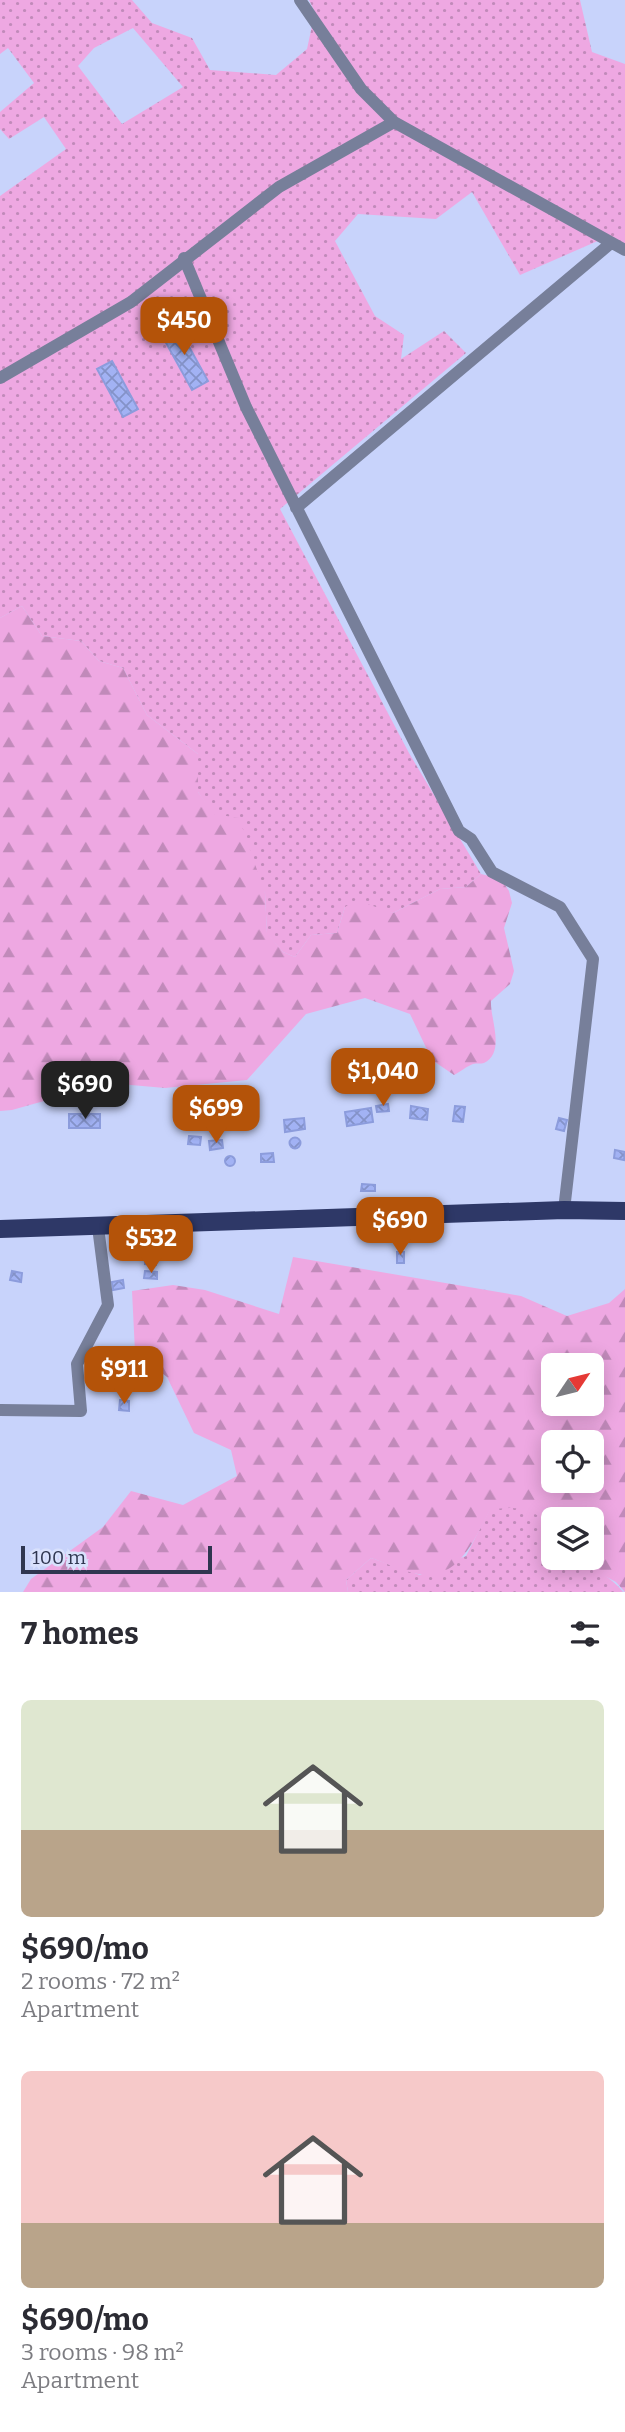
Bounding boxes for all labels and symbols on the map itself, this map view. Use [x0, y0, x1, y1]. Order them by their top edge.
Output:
pin: $450 [143, 298, 225, 357]
pin: $1,040 [326, 1048, 440, 1108]
pin: $690 [44, 1062, 126, 1121]
pin: $699 [175, 1086, 257, 1145]
pin: $690 [359, 1198, 441, 1257]
pin: $532 [110, 1216, 192, 1275]
pin: $911 [83, 1346, 165, 1406]
north arrow [541, 1353, 604, 1416]
scale bar [21, 1543, 212, 1575]

